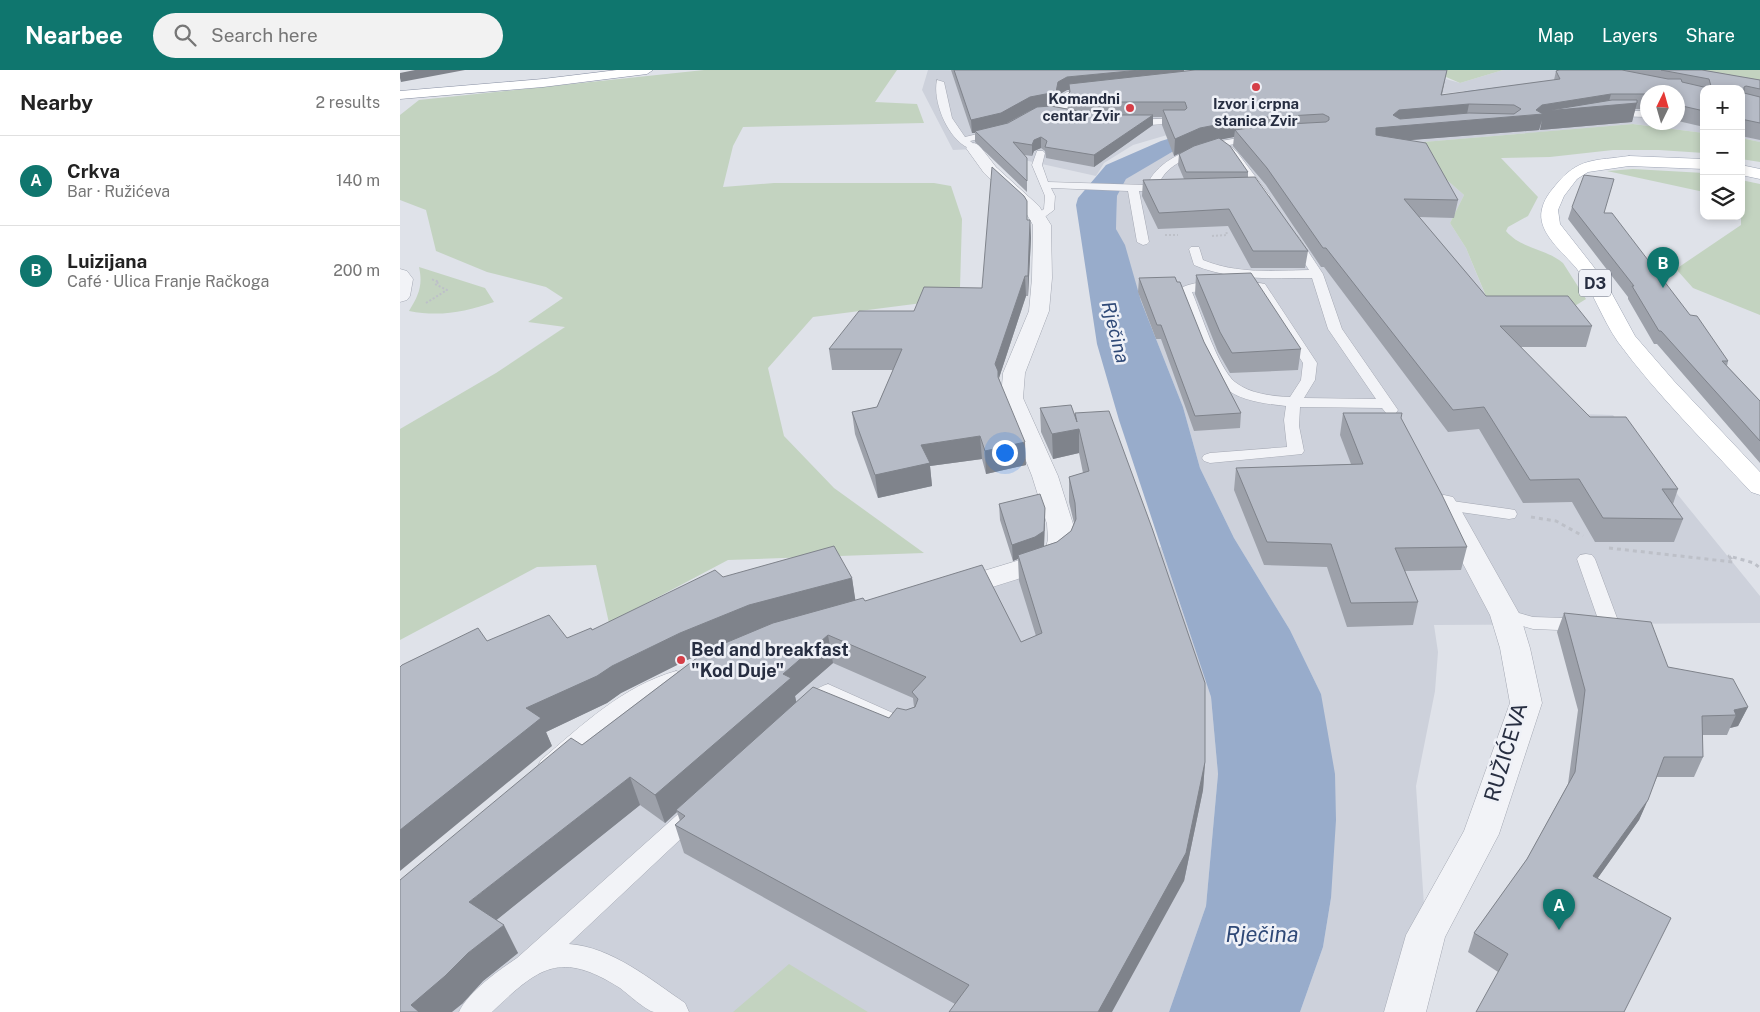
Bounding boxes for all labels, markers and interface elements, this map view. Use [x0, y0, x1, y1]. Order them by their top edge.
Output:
search box [153, 13, 503, 58]
text: Nearbee [25, 21, 123, 49]
icon: search [171, 21, 199, 49]
text: Search here [211, 24, 318, 46]
text: Map [1538, 25, 1574, 46]
text: Layers [1602, 25, 1658, 46]
text: Share [1686, 25, 1735, 46]
marker: Izvor i crpna stanica Zvir [1250, 81, 1262, 93]
north arrow [1640, 85, 1685, 130]
map controls [1700, 85, 1745, 220]
button: + [1700, 85, 1745, 130]
text: Nearby [20, 90, 93, 115]
place label: Komandni centar Zvir [1042, 90, 1120, 124]
text: 2 results [315, 93, 380, 112]
place label: Izvor i crpna stanica Zvir [1213, 95, 1299, 129]
marker: Komandni centar Zvir [1124, 102, 1136, 114]
button: − [1700, 130, 1745, 175]
text: Crkva [67, 160, 120, 182]
text: A [30, 171, 42, 190]
text: 140 m [336, 171, 380, 190]
button: layers [1700, 175, 1745, 220]
text: Bar · Ružićeva [67, 182, 170, 201]
pin: B [1647, 247, 1679, 288]
text: Luizijana [67, 250, 147, 272]
text: B [31, 261, 41, 280]
text: 200 m [333, 261, 380, 280]
road number: D3 [1579, 270, 1611, 297]
text: Café · Ulica Franje Račkoga [67, 272, 269, 291]
water label: Rječina [1098, 299, 1134, 365]
your location [992, 440, 1018, 466]
place label: Bed and breakfast "Kod Duje" [691, 639, 849, 681]
marker: Bed and breakfast "Kod Duje" [675, 654, 687, 666]
street label: RUŽIĆEVA [1479, 699, 1532, 804]
pin: A [1543, 889, 1575, 930]
water label: Rječina [1226, 921, 1298, 947]

